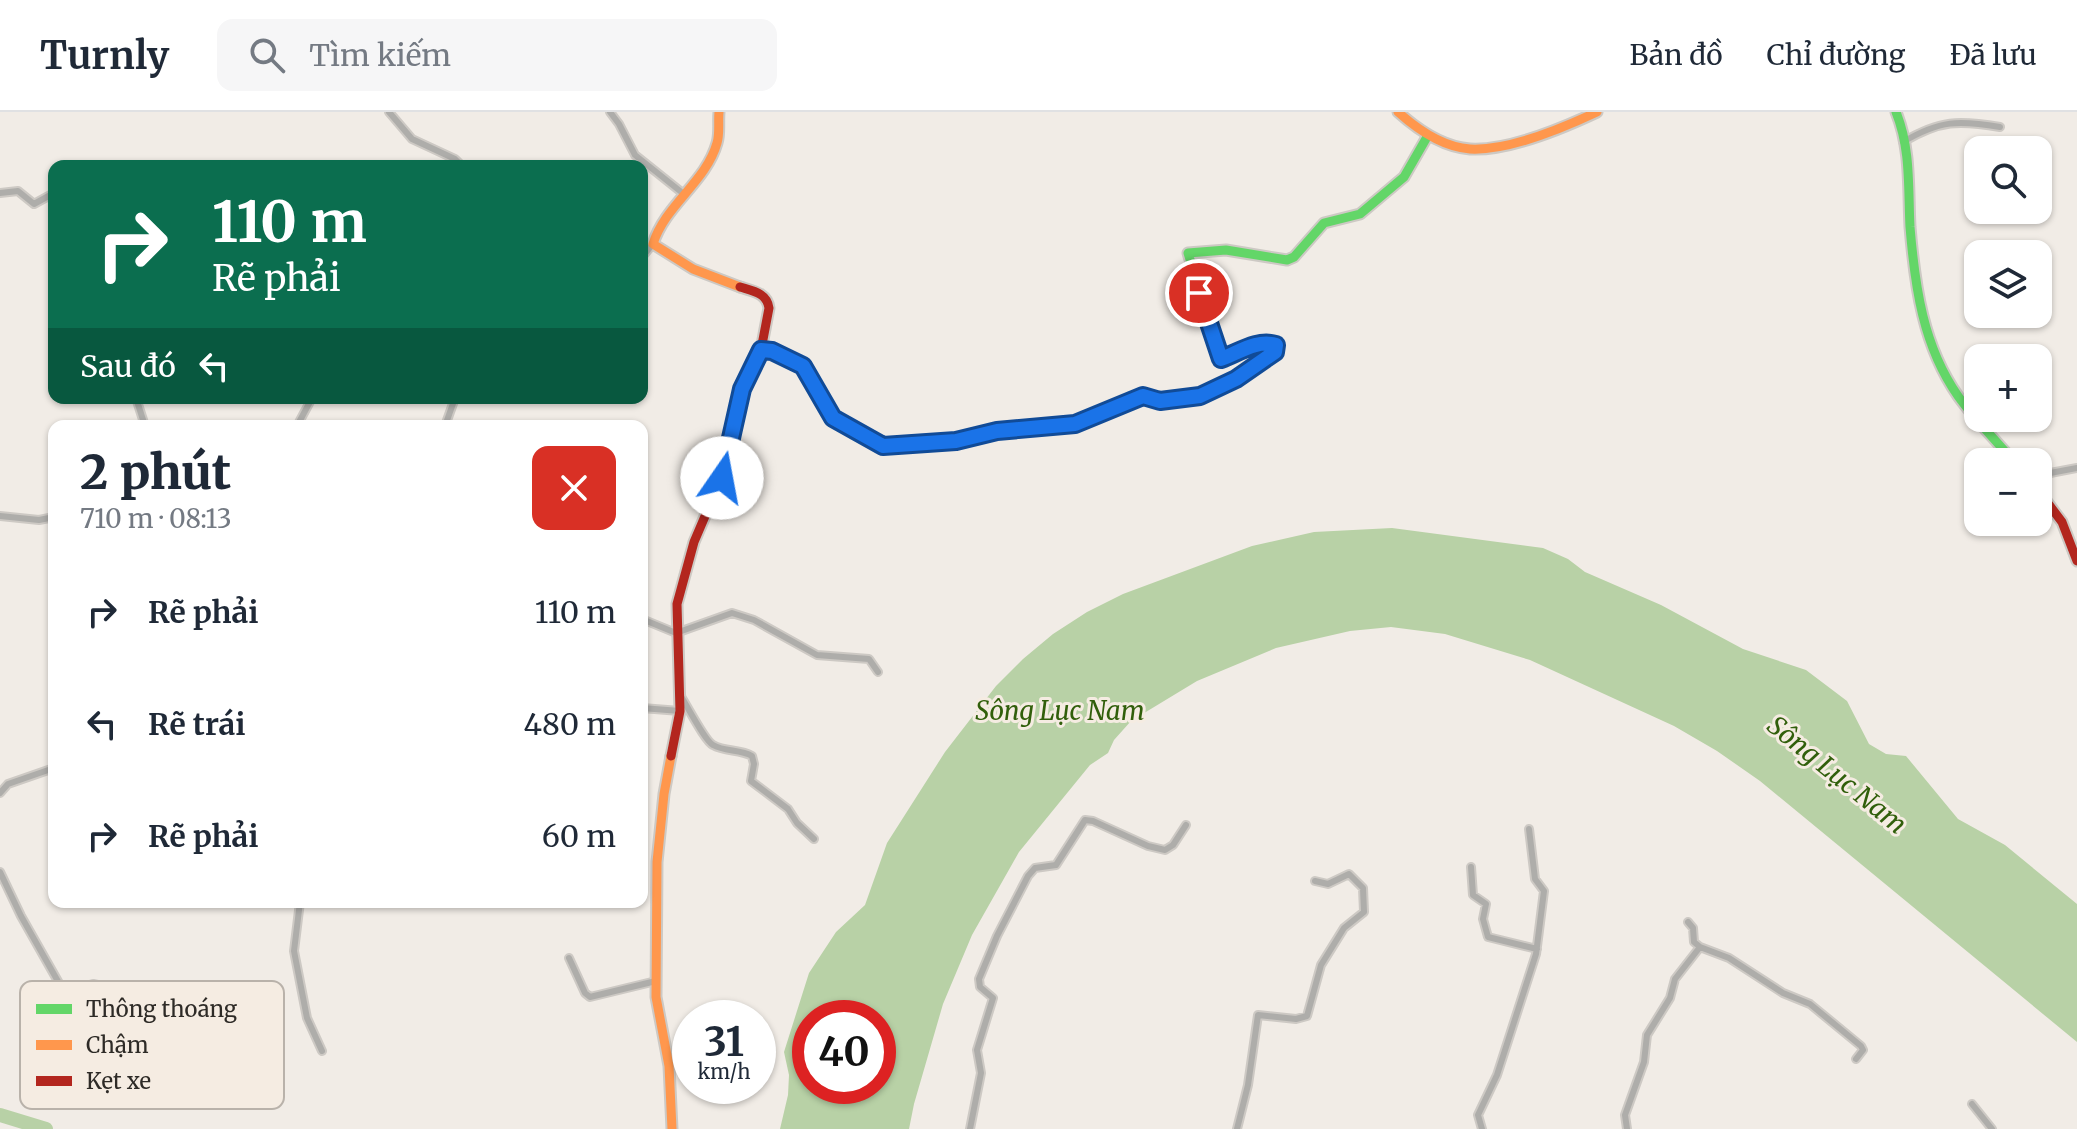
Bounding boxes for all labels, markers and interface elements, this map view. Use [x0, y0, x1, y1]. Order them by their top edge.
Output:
search box [217, 19, 777, 91]
text: Turnly [40, 32, 169, 79]
icon: search [245, 33, 289, 77]
text: Tìm kiếm [309, 36, 451, 74]
text: Bản đồ [1630, 37, 1723, 73]
text: Chỉ đường [1767, 37, 1905, 73]
text: Đã lưu [1949, 37, 2037, 73]
map controls [1964, 136, 2052, 536]
button: search [1964, 136, 2052, 224]
text: 110 m [212, 187, 367, 257]
icon: right [80, 192, 184, 296]
button: layers [1964, 240, 2052, 328]
text: Rẽ phải [212, 256, 341, 301]
pin [1165, 259, 1233, 327]
icon: arrive [1177, 271, 1221, 315]
icon: left [192, 344, 236, 388]
button: + [1964, 344, 2052, 432]
text: Sau đó [80, 347, 176, 385]
position arrow [680, 436, 764, 520]
text: 2 phút [80, 442, 231, 502]
button: close [532, 446, 616, 530]
button: − [1964, 448, 2052, 536]
text: 710 m · 08:13 [80, 502, 232, 535]
icon: right [80, 590, 124, 634]
text: Rẽ phải [148, 593, 258, 631]
text: 110 m [535, 593, 616, 631]
water label: Sông Lục Nam [975, 694, 1145, 727]
icon: left [80, 702, 124, 746]
text: Rẽ trái [148, 705, 246, 743]
text: 480 m [524, 705, 616, 743]
water label: Sông Lục Nam [1761, 708, 1914, 841]
icon: right [80, 814, 124, 858]
text: Rẽ phải [148, 817, 258, 855]
text: 60 m [542, 817, 616, 855]
legend [20, 981, 284, 1109]
text: Thông thoáng [86, 995, 237, 1023]
speed limit sign: 40 [792, 1000, 896, 1104]
text: 31 [704, 1017, 744, 1067]
text: Chậm [86, 1031, 149, 1059]
text: km/h [698, 1059, 750, 1084]
text: Kẹt xe [86, 1067, 151, 1095]

